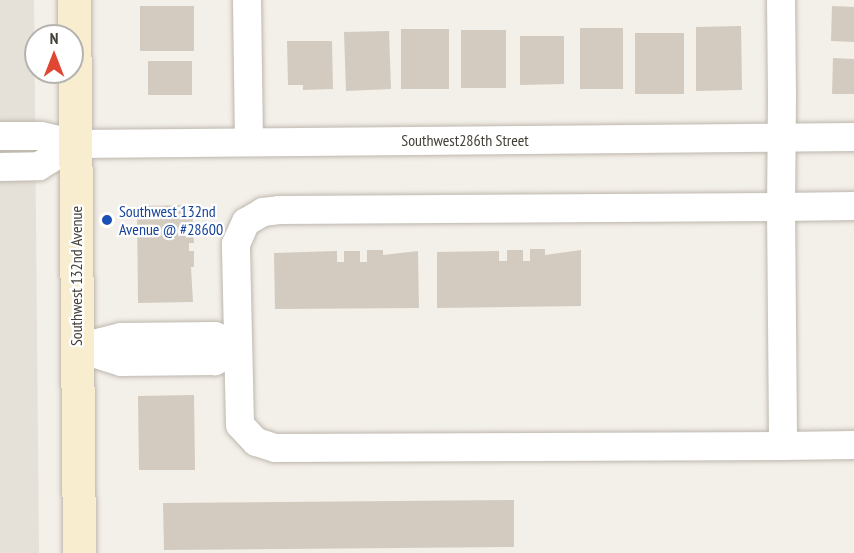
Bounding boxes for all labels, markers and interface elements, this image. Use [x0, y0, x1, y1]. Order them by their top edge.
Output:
north arrow [24, 24, 84, 84]
text: N [50, 28, 58, 48]
street label: Southwest286th Street [401, 130, 529, 150]
place label: Southwest 132nd Avenue @ #28600 [119, 201, 223, 239]
street label: Southwest 132nd Avenue [66, 206, 86, 346]
marker: Southwest 132nd Avenue @ #28600 [100, 213, 114, 227]

